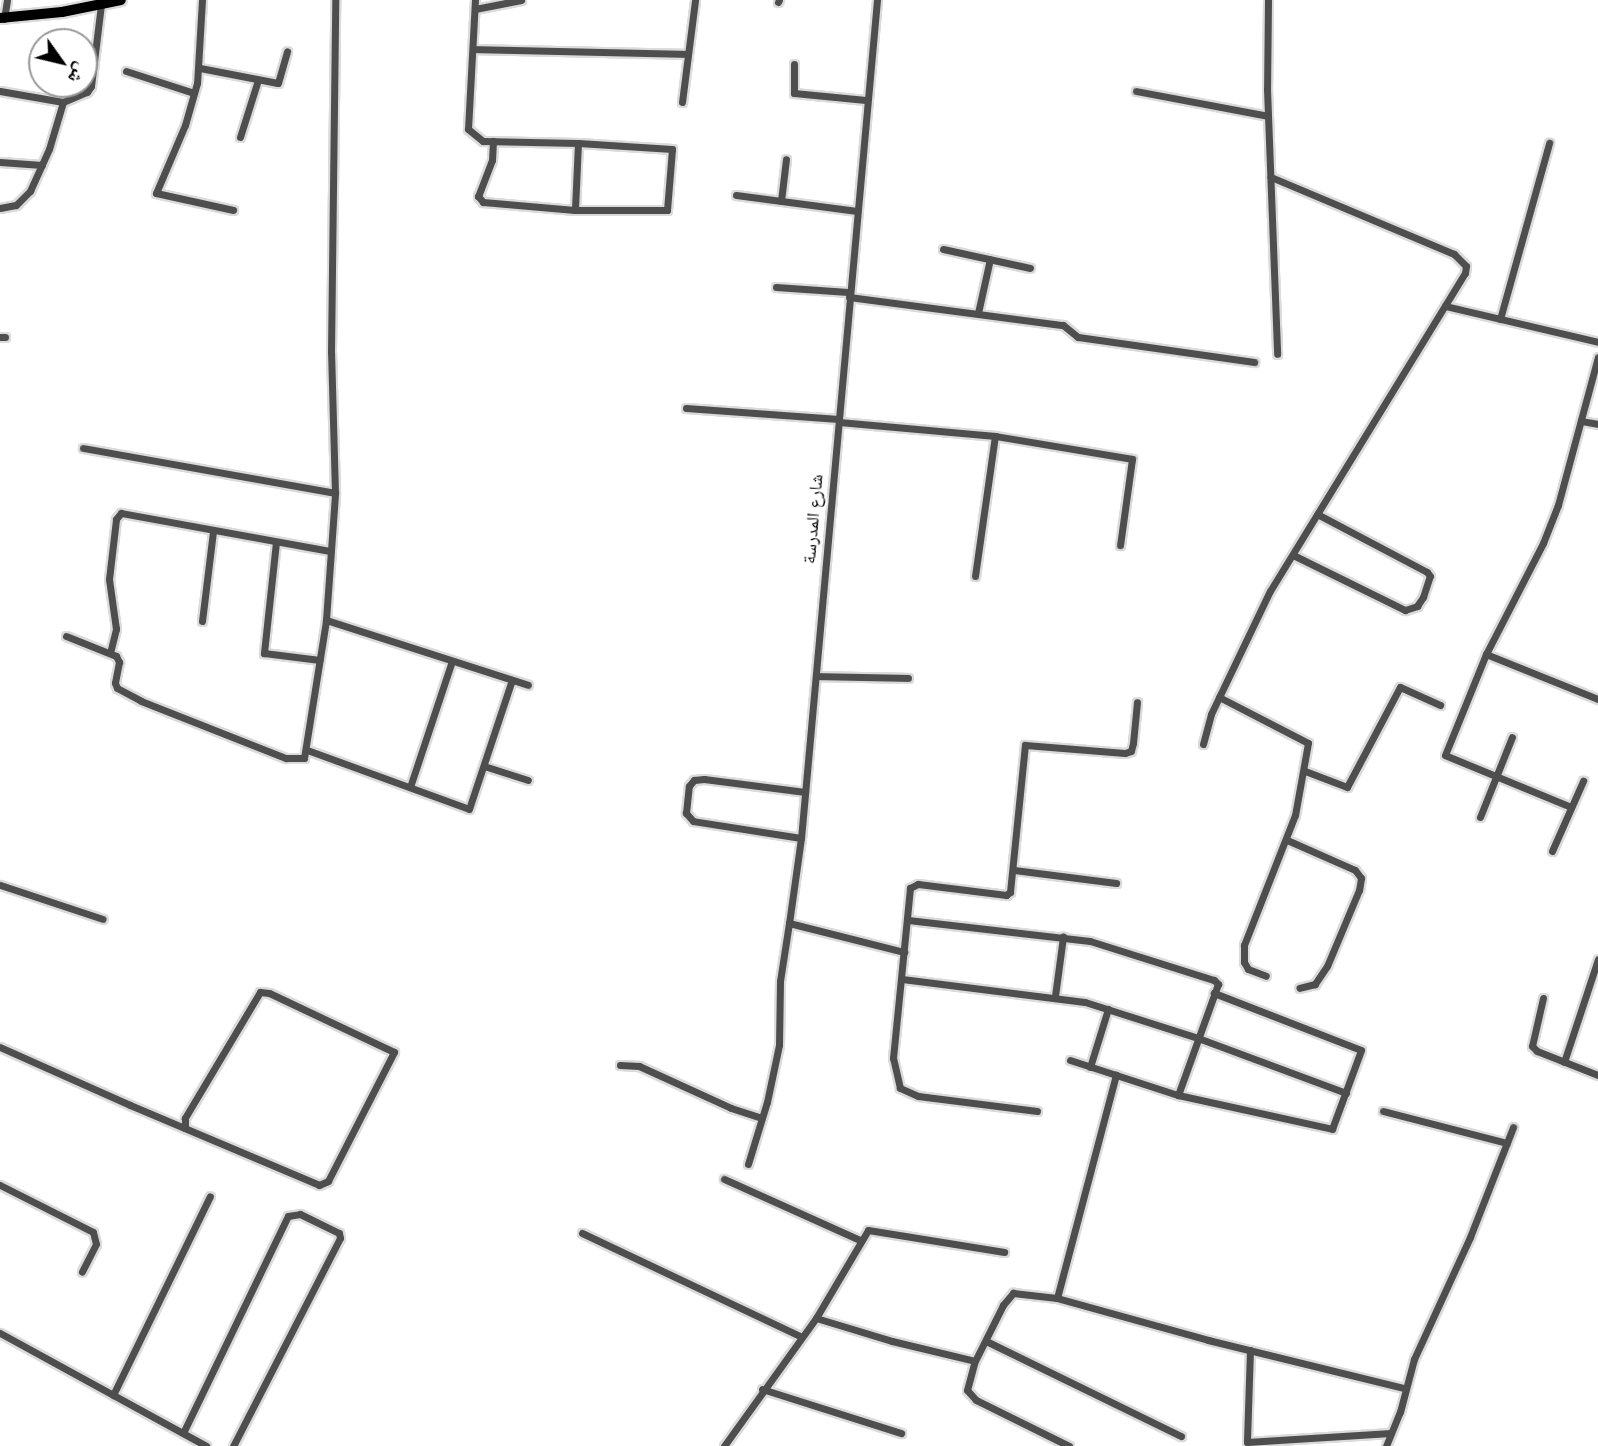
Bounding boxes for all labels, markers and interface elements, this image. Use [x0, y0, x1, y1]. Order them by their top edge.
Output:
north arrow [28, 28, 98, 98]
text: ش [63, 59, 94, 89]
street label: شارع المدرسة [798, 473, 828, 565]

